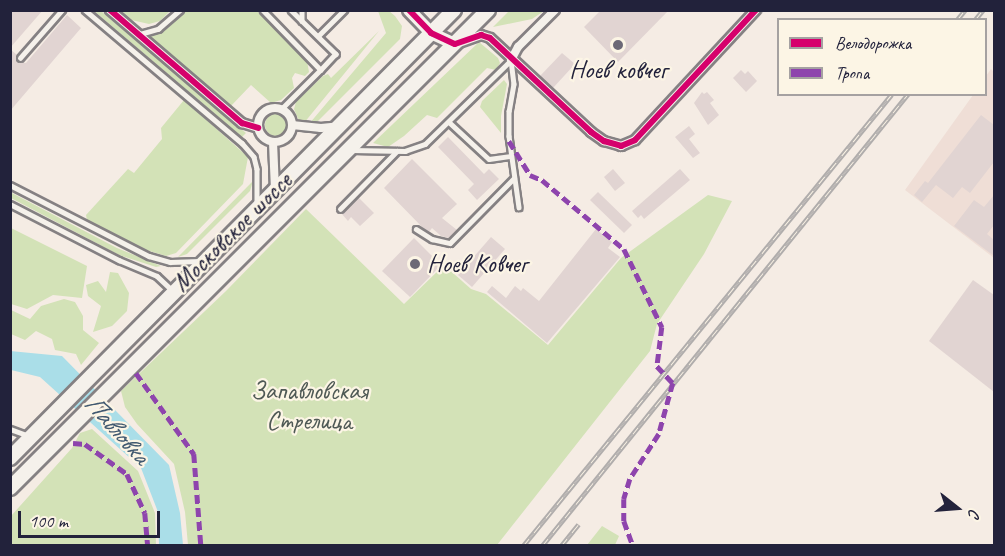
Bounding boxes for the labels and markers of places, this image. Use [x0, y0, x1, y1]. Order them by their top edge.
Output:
marker: Ноев ковчег [611, 38, 625, 52]
place label: Ноев ковчег [570, 54, 666, 86]
place label: Ноев Ковчег [427, 248, 527, 280]
marker: Ноев Ковчег [408, 257, 422, 271]

